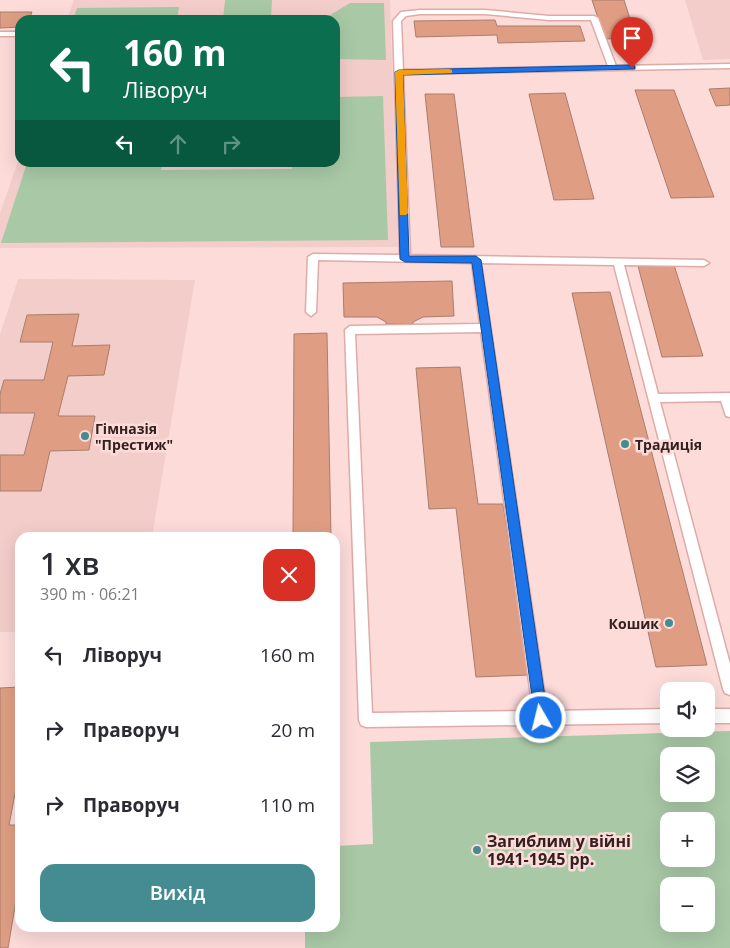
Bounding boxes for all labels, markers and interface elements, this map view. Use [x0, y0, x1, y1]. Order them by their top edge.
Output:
pin [611, 17, 653, 68]
icon: arrive [618, 24, 646, 52]
text: 160 m [123, 29, 227, 76]
icon: left [40, 35, 105, 100]
text: Ліворуч [123, 74, 208, 104]
icon: left [111, 130, 139, 158]
icon: ahead [164, 130, 192, 158]
icon: right [217, 130, 245, 158]
place label: Гімназія "Престиж" [95, 419, 173, 454]
marker: Гімназія "Престиж" [79, 430, 91, 442]
place label: Традиція [635, 435, 702, 454]
marker: Традиція [619, 438, 631, 450]
text: 1 хв [40, 543, 100, 584]
button: close [263, 549, 315, 601]
text: 390 m · 06:21 [40, 583, 140, 605]
place label: Кошик [609, 614, 659, 633]
marker: Кошик [663, 617, 675, 629]
icon: left [40, 641, 68, 669]
text: Ліворуч [83, 642, 162, 668]
text: 160 m [260, 642, 315, 668]
map controls [660, 682, 715, 932]
button: sound [660, 682, 715, 737]
position arrow [514, 691, 566, 743]
icon: right [40, 716, 68, 744]
text: Праворуч [83, 717, 180, 743]
text: 20 m [271, 717, 315, 743]
button: layers [660, 747, 715, 802]
icon: right [40, 791, 68, 819]
text: Праворуч [83, 792, 180, 818]
text: 110 m [260, 792, 315, 818]
button: + [660, 812, 715, 867]
place label: Загиблим у війні 1941-1945 рр. [487, 830, 631, 870]
marker: Загиблим у війні 1941-1945 рр. [471, 844, 483, 856]
button: Вихід [40, 864, 315, 922]
button: − [660, 877, 715, 932]

